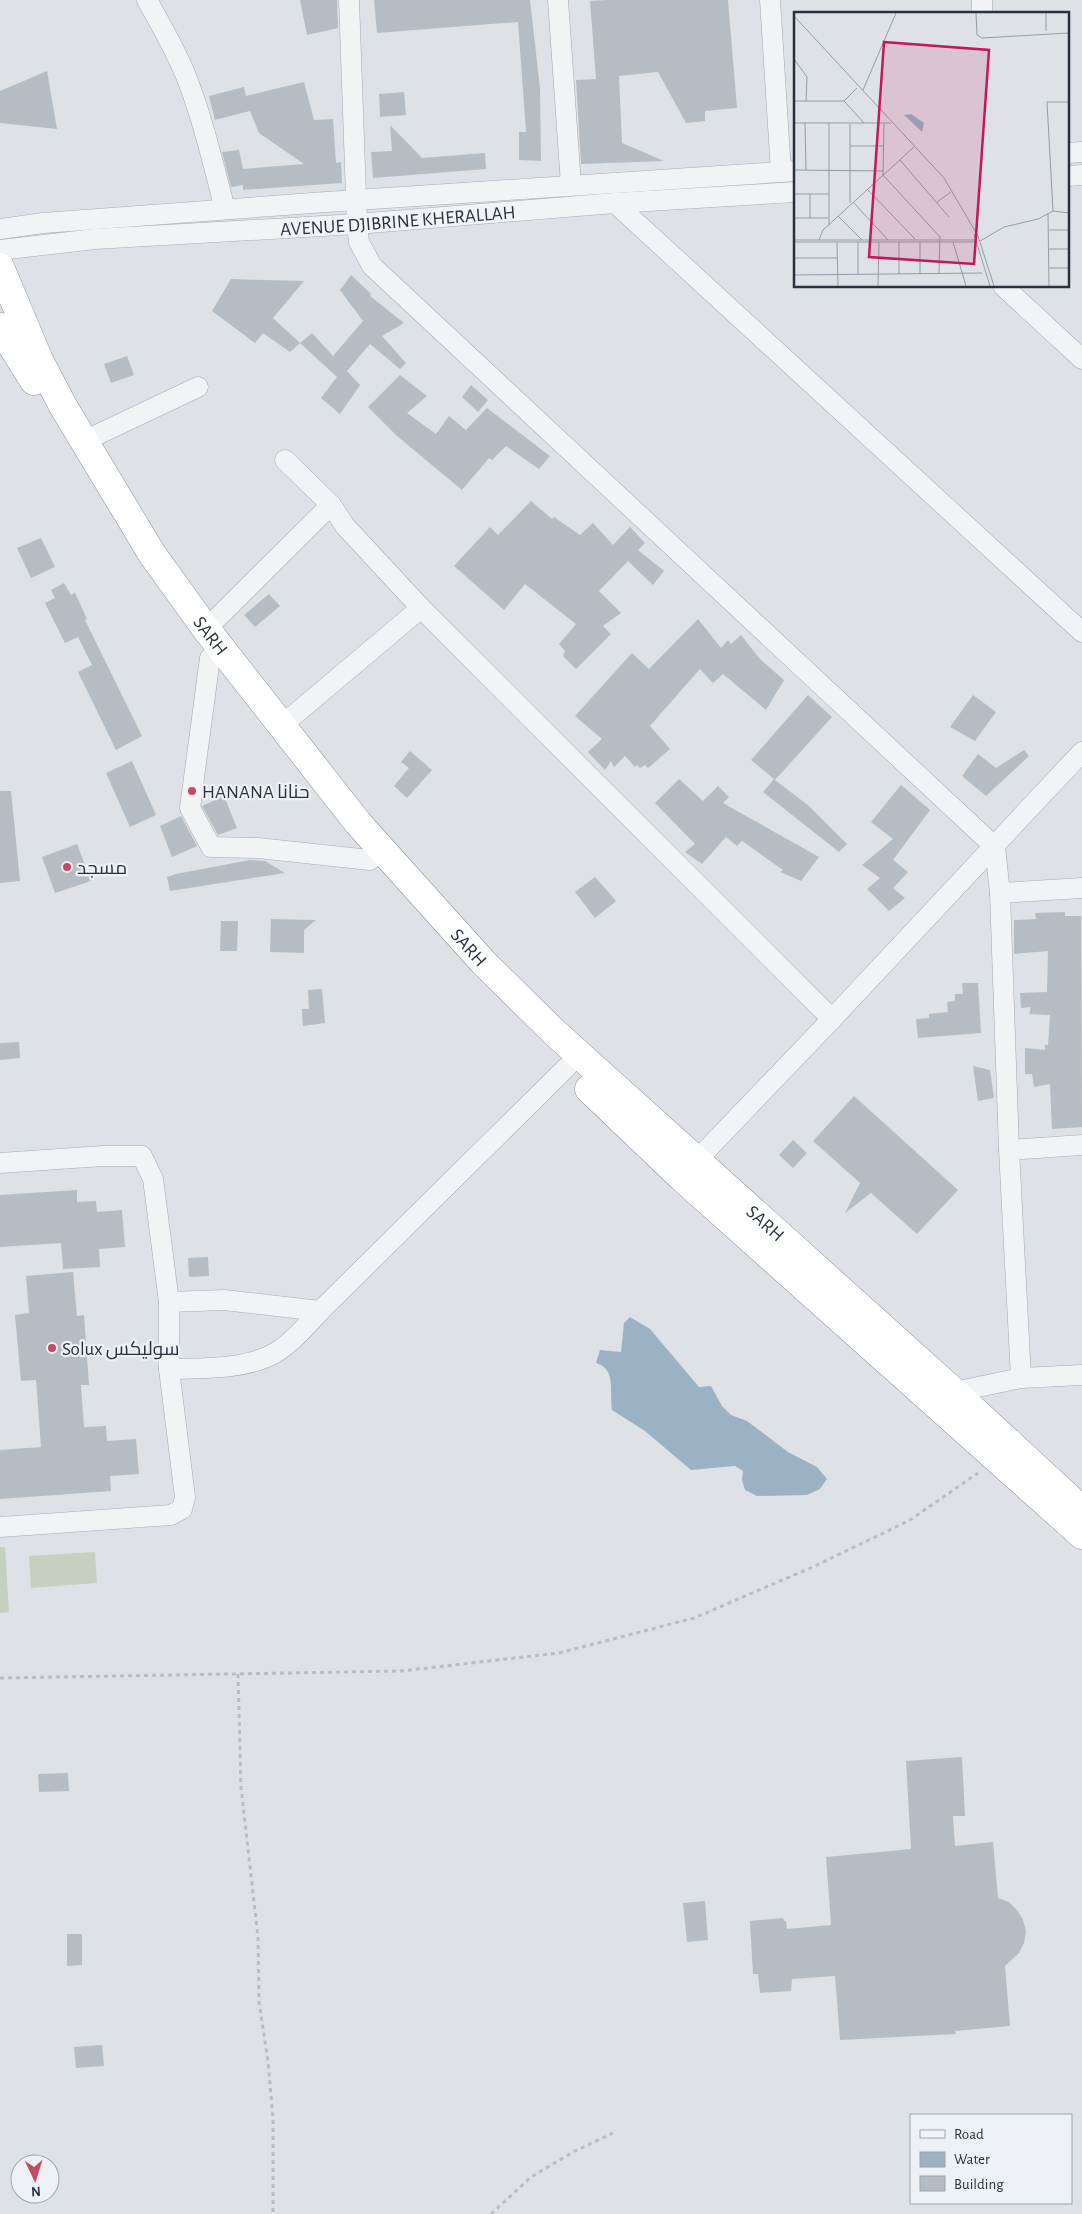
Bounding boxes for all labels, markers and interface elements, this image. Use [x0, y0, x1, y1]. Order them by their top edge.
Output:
inset map [794, 12, 1070, 288]
street label: AVENUE DJIBRINE KHERALLAH [280, 203, 516, 239]
street label: SARH [189, 613, 231, 659]
place label: HANANA حنانا [202, 783, 309, 802]
marker: HANANA حنانا [186, 785, 198, 797]
place label: مسجد [77, 859, 127, 878]
marker: مسجد [61, 861, 73, 873]
street label: SARH [447, 925, 490, 970]
street label: SARH [742, 1202, 787, 1245]
place label: Solux سوليكس [62, 1340, 179, 1360]
marker: Solux سوليكس [46, 1342, 58, 1354]
legend [910, 2114, 1072, 2204]
text: Road [954, 2127, 984, 2142]
text: Water [954, 2152, 990, 2167]
north arrow [10, 2154, 60, 2204]
text: Building [954, 2177, 1004, 2192]
text: N [30, 2184, 41, 2198]

